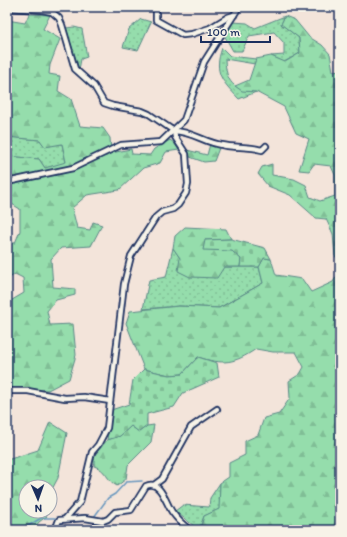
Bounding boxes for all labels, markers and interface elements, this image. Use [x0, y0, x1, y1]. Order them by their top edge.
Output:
scale bar [201, 18, 270, 44]
text: 100 m [207, 25, 240, 39]
north arrow [18, 479, 58, 519]
text: N [34, 502, 42, 515]

